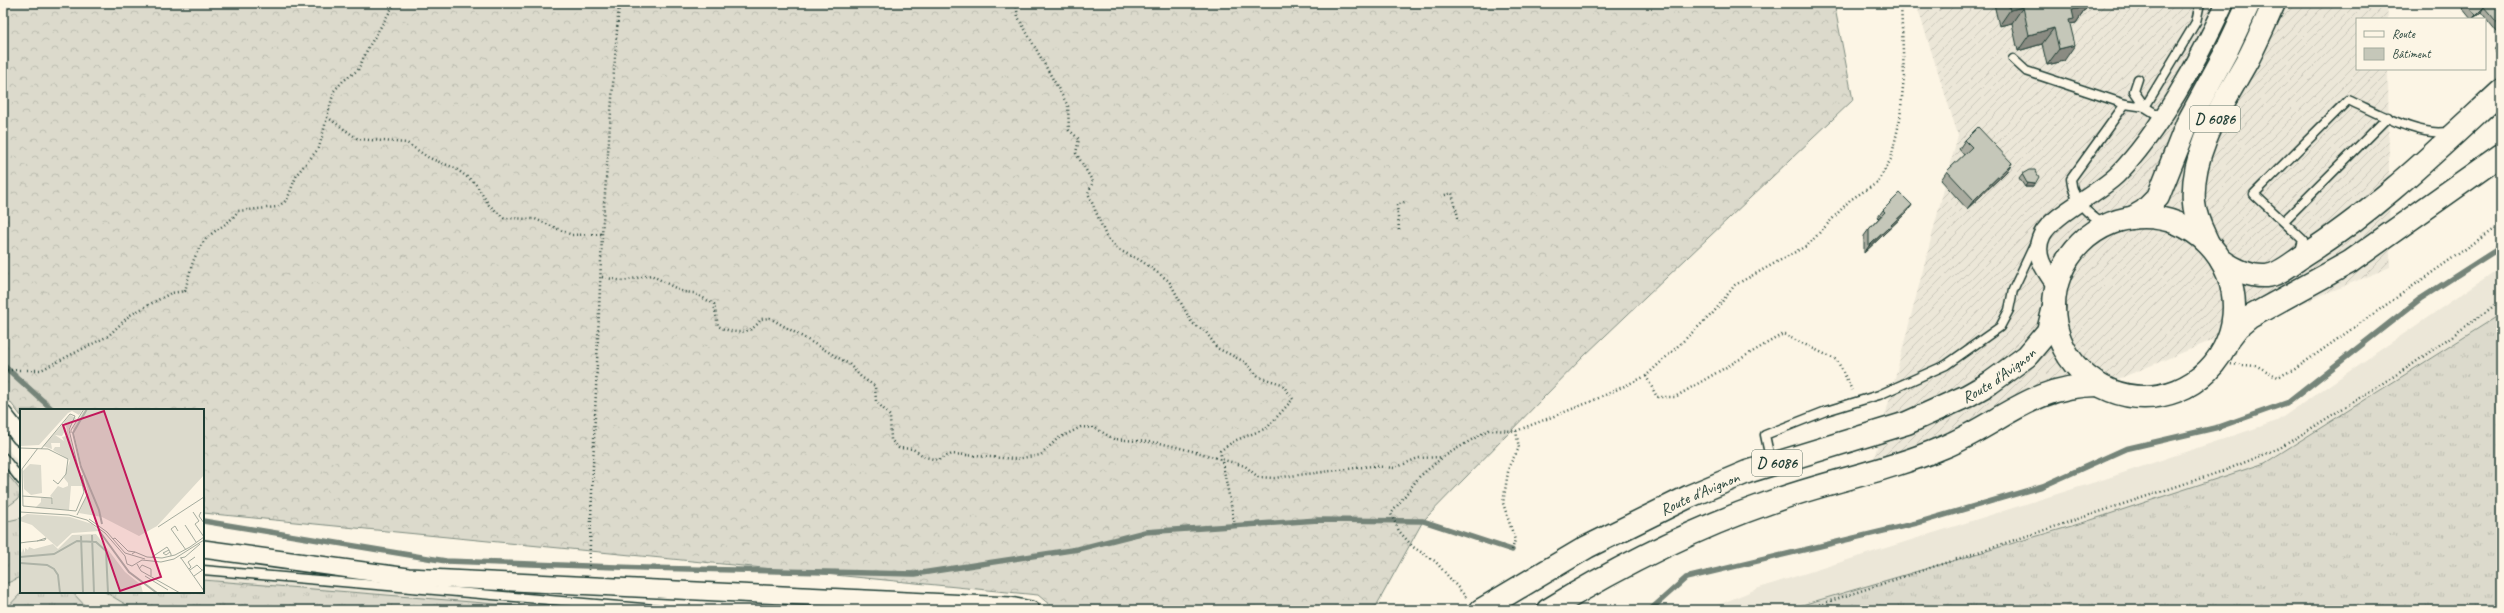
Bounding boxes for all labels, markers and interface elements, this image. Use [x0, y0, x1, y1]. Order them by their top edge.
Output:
legend [2356, 18, 2486, 70]
text: Route [2392, 26, 2416, 42]
text: Bâtiment [2392, 46, 2431, 62]
road number: D 6086 [2190, 106, 2240, 132]
street label: Route d'Avignon [1959, 344, 2041, 408]
inset map [20, 409, 204, 593]
road number: D 6086 [1752, 450, 1802, 476]
street label: Route d'Avignon [1657, 467, 1743, 520]

